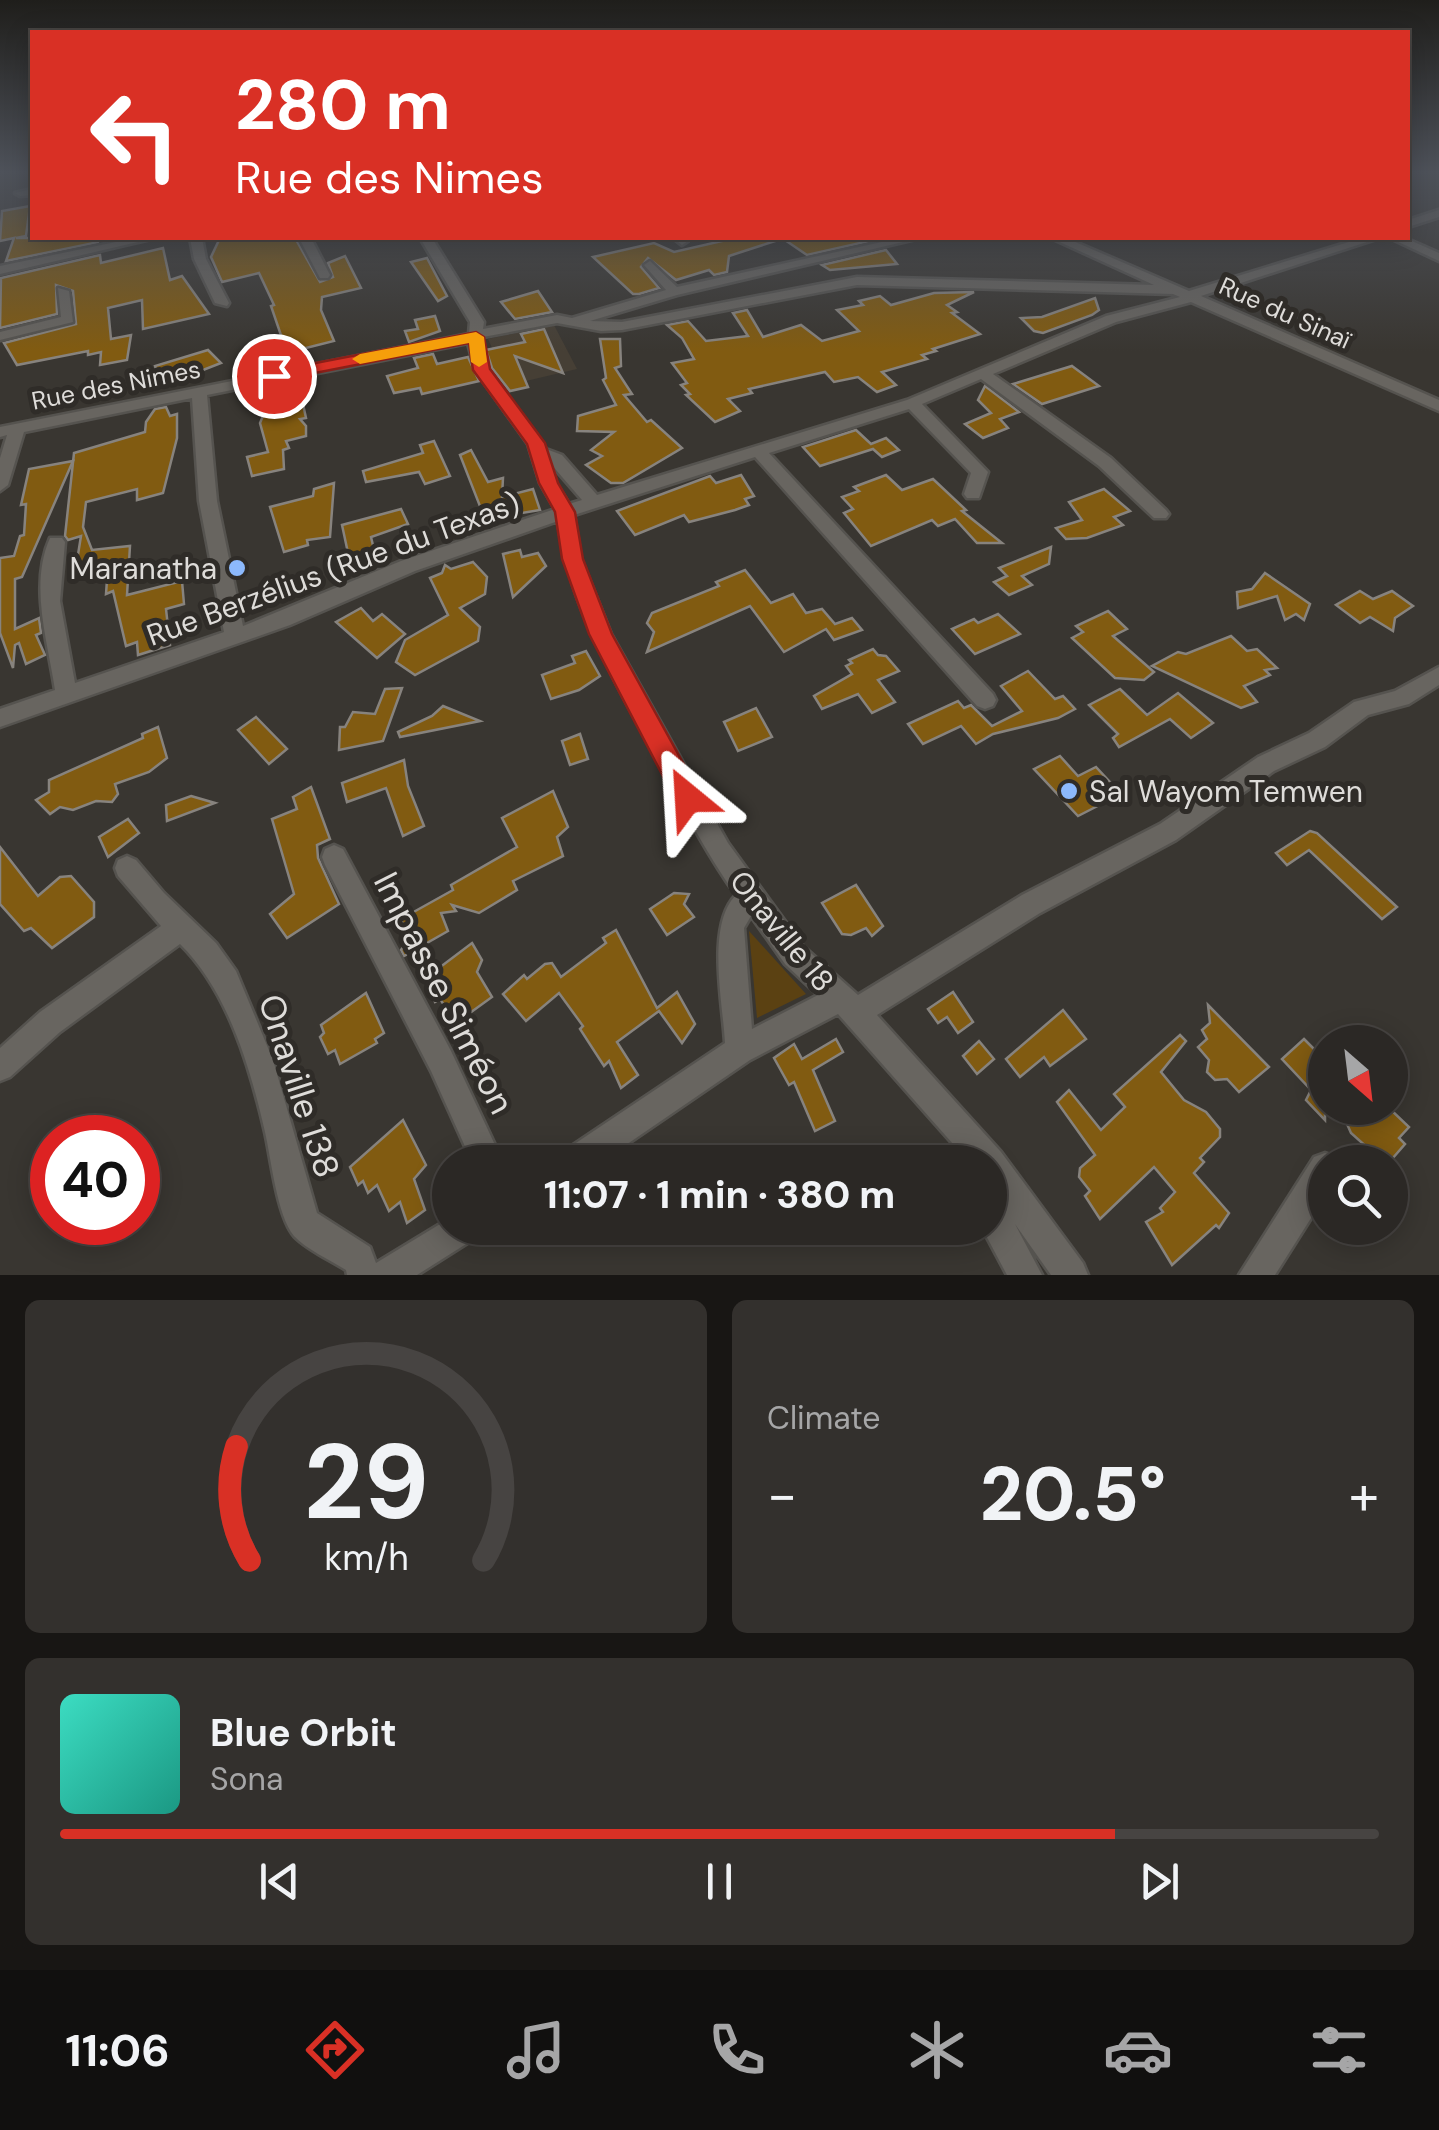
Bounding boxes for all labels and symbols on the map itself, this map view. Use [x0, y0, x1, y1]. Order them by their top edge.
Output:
street label: Rue du Sinaï [1214, 269, 1357, 357]
pin [232, 334, 317, 419]
street label: Rue des Nimes [29, 352, 203, 418]
street label: Rue Berzélius (Rue du Texas) [141, 483, 525, 655]
place label: Maranatha [70, 549, 217, 588]
marker: Maranatha [226, 557, 248, 579]
position arrow [636, 746, 740, 850]
place label: Sal Wayom Temwen [1089, 772, 1363, 811]
marker: Sal Wayom Temwen [1058, 780, 1080, 802]
street label: Onaville 18 [721, 862, 843, 1000]
street label: Impasse Siméon [363, 864, 525, 1122]
street label: Onaville 138 [248, 988, 350, 1184]
north arrow [1308, 1025, 1408, 1125]
speed limit sign: 40 [30, 1115, 160, 1245]

